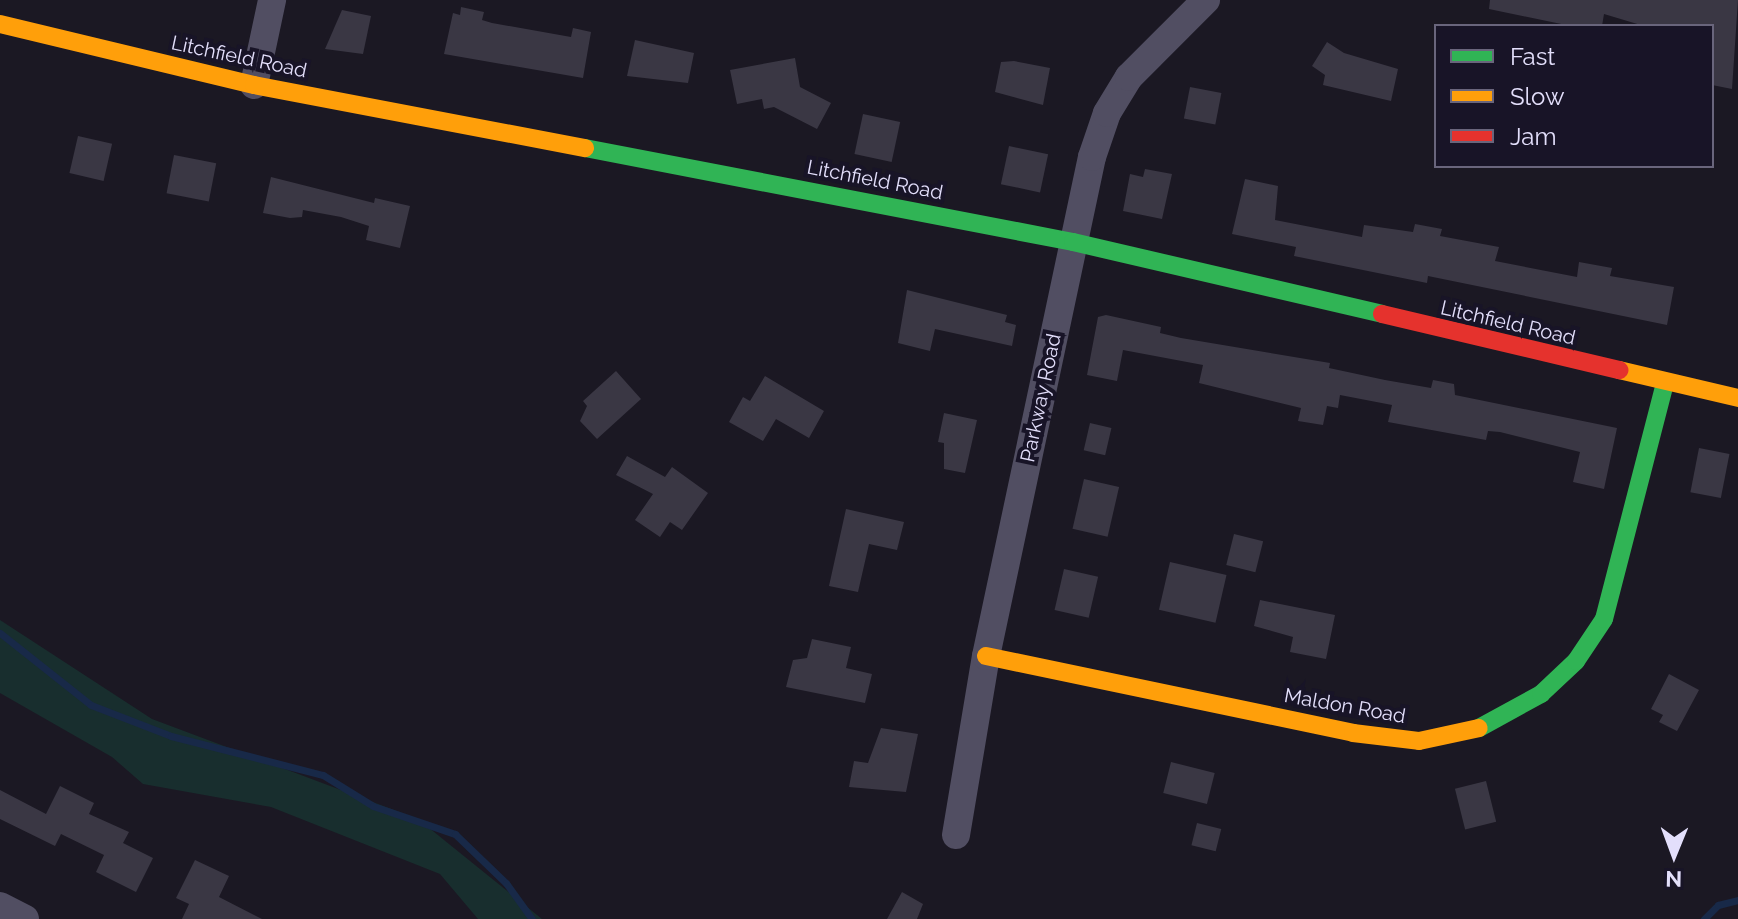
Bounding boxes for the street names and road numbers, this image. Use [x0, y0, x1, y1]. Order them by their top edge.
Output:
street label: Litchfield Road [169, 31, 309, 83]
street label: Litchfield Road [805, 155, 945, 205]
street label: Litchfield Road [1438, 296, 1578, 350]
street label: Parkway Road [1016, 331, 1066, 465]
street label: Maldon Road [1282, 684, 1408, 728]

